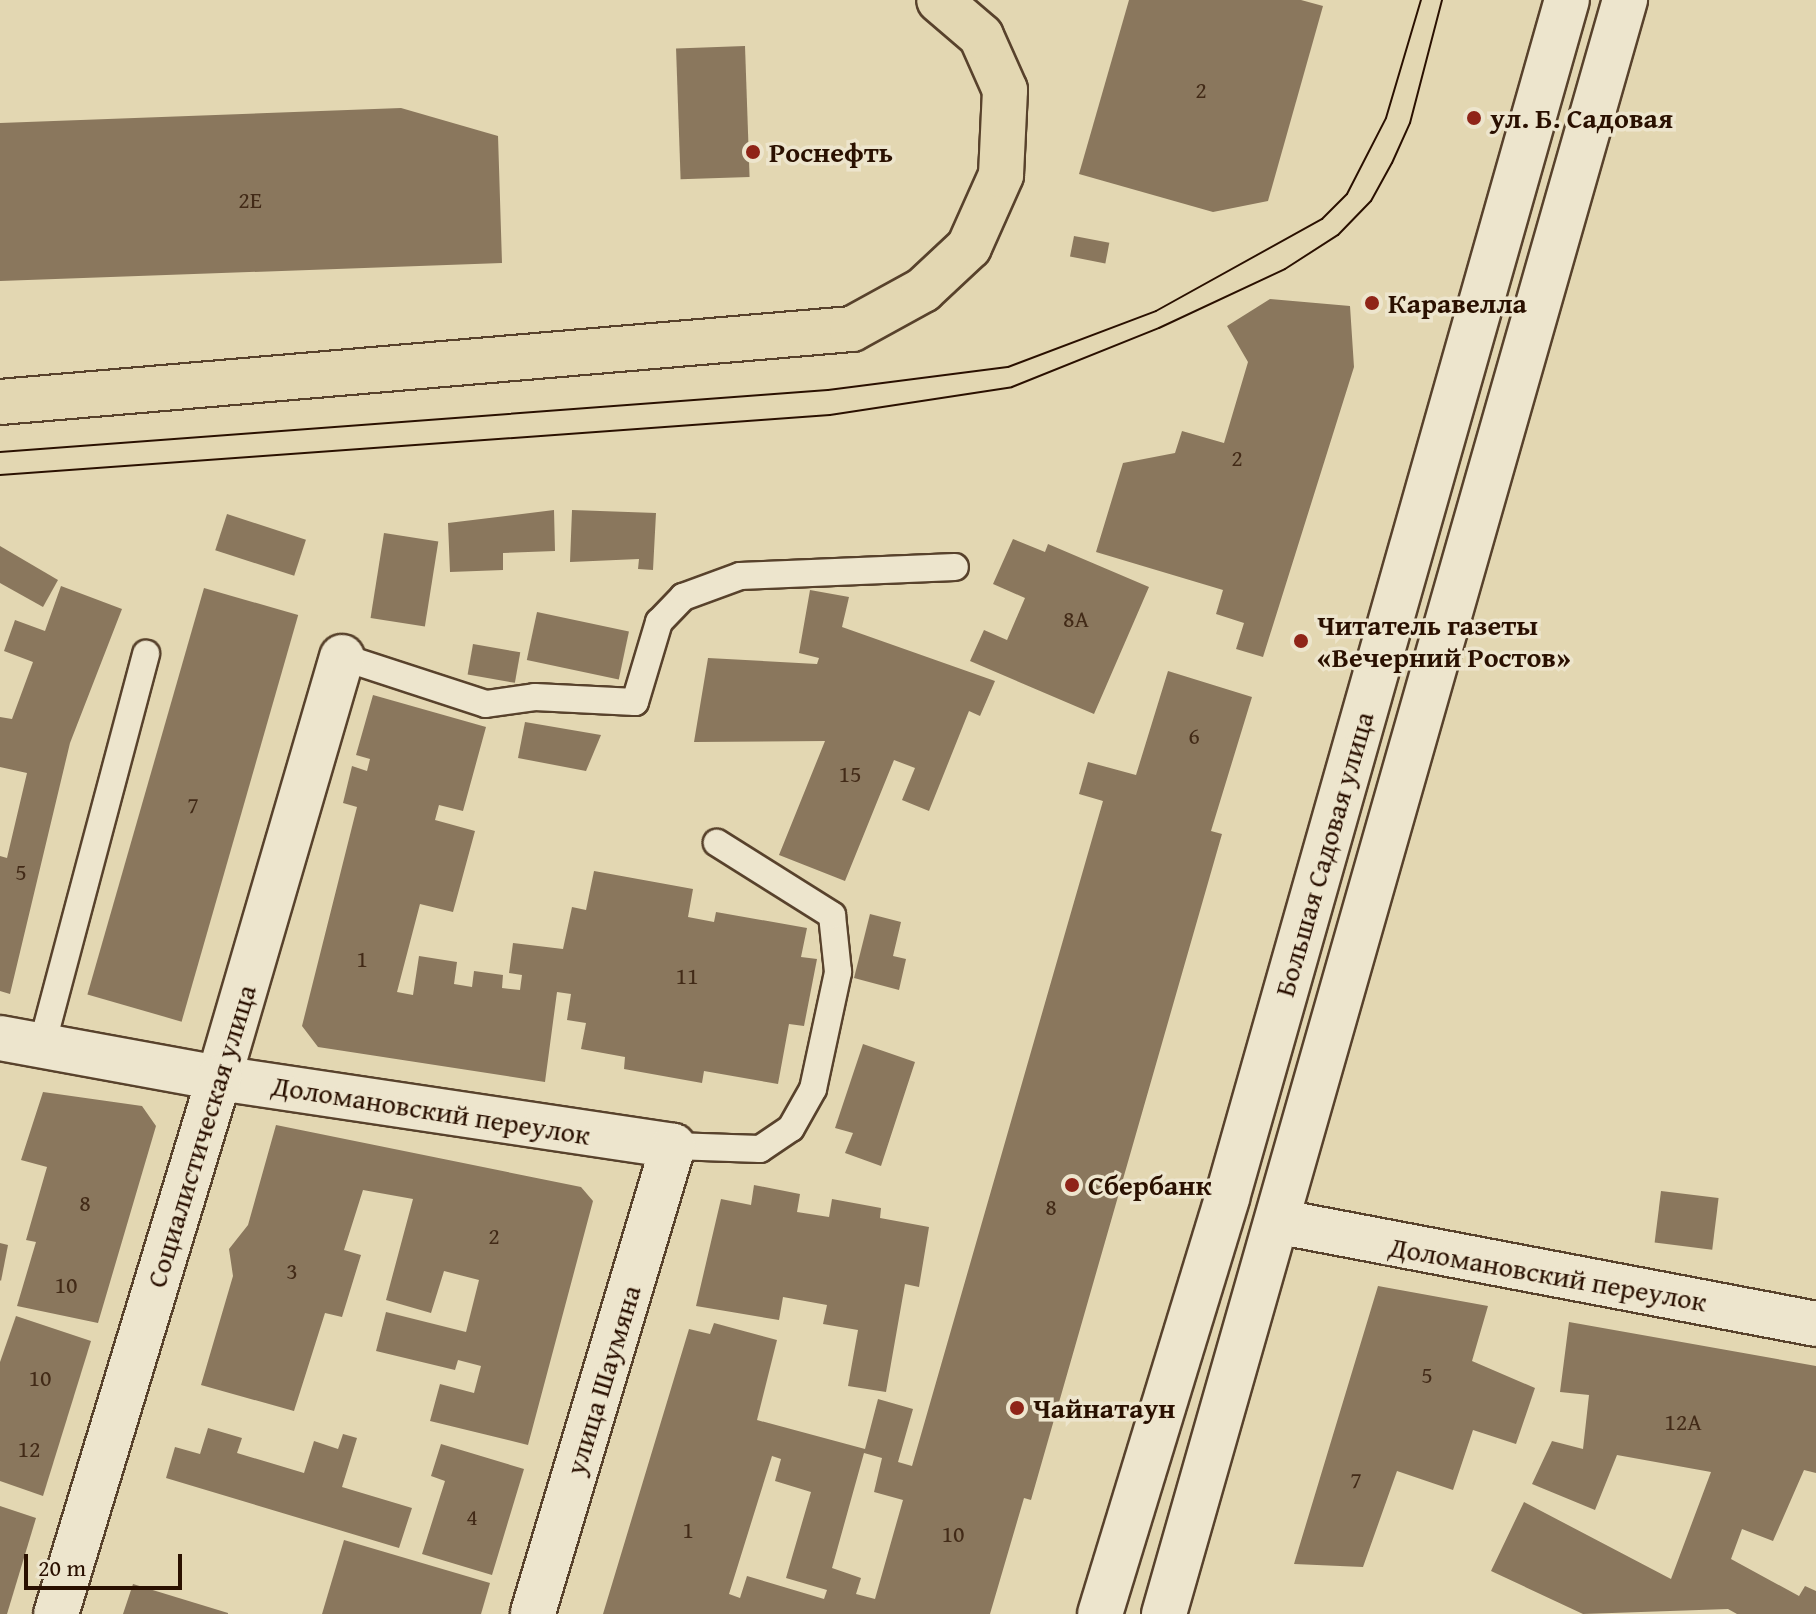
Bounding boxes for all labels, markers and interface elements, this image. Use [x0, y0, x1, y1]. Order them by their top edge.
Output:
house number: 2 [1195, 76, 1207, 104]
place label: ул. Б. Садовая [1490, 101, 1673, 135]
marker: ул. Б. Садовая [1465, 109, 1483, 127]
place label: Роснефть [769, 135, 893, 169]
marker: Роснефть [744, 143, 762, 161]
house number: 2Е [238, 186, 262, 214]
place label: Каравелла [1388, 286, 1527, 320]
marker: Каравелла [1363, 294, 1381, 312]
house number: 2 [1231, 444, 1243, 472]
house number: 8А [1063, 605, 1089, 633]
place label: Читатель газеты «Вечерний Ростов» [1317, 608, 1571, 674]
marker: Читатель газеты «Вечерний Ростов» [1292, 632, 1310, 650]
street label: Большая Садовая улица [1267, 708, 1381, 1000]
house number: 6 [1188, 722, 1200, 750]
house number: 15 [838, 760, 862, 788]
house number: 7 [187, 791, 199, 819]
house number: 5 [15, 858, 27, 886]
house number: 1 [356, 945, 368, 973]
house number: 11 [675, 962, 699, 990]
street label: Социалистическая улица [139, 981, 263, 1291]
street label: Доломановский переулок [269, 1068, 593, 1152]
place label: Сбербанк [1088, 1168, 1212, 1202]
marker: Сбербанк [1063, 1176, 1081, 1194]
house number: 8 [79, 1189, 91, 1217]
house number: 8 [1045, 1193, 1057, 1221]
house number: 2 [488, 1222, 500, 1250]
street label: Доломановский переулок [1387, 1230, 1709, 1318]
house number: 3 [286, 1257, 298, 1285]
house number: 10 [54, 1271, 78, 1299]
street label: улица Шаумяна [558, 1281, 648, 1479]
house number: 5 [1421, 1361, 1433, 1389]
house number: 10 [28, 1364, 52, 1392]
place label: Чайнатаун [1033, 1391, 1175, 1425]
marker: Чайнатаун [1008, 1399, 1026, 1417]
house number: 12А [1664, 1408, 1702, 1436]
house number: 12 [17, 1435, 41, 1463]
house number: 7 [1350, 1466, 1362, 1494]
house number: 4 [466, 1503, 478, 1531]
house number: 1 [682, 1516, 694, 1544]
house number: 10 [941, 1520, 965, 1548]
scale bar [28, 1538, 186, 1588]
text: 20 m [38, 1550, 86, 1585]

